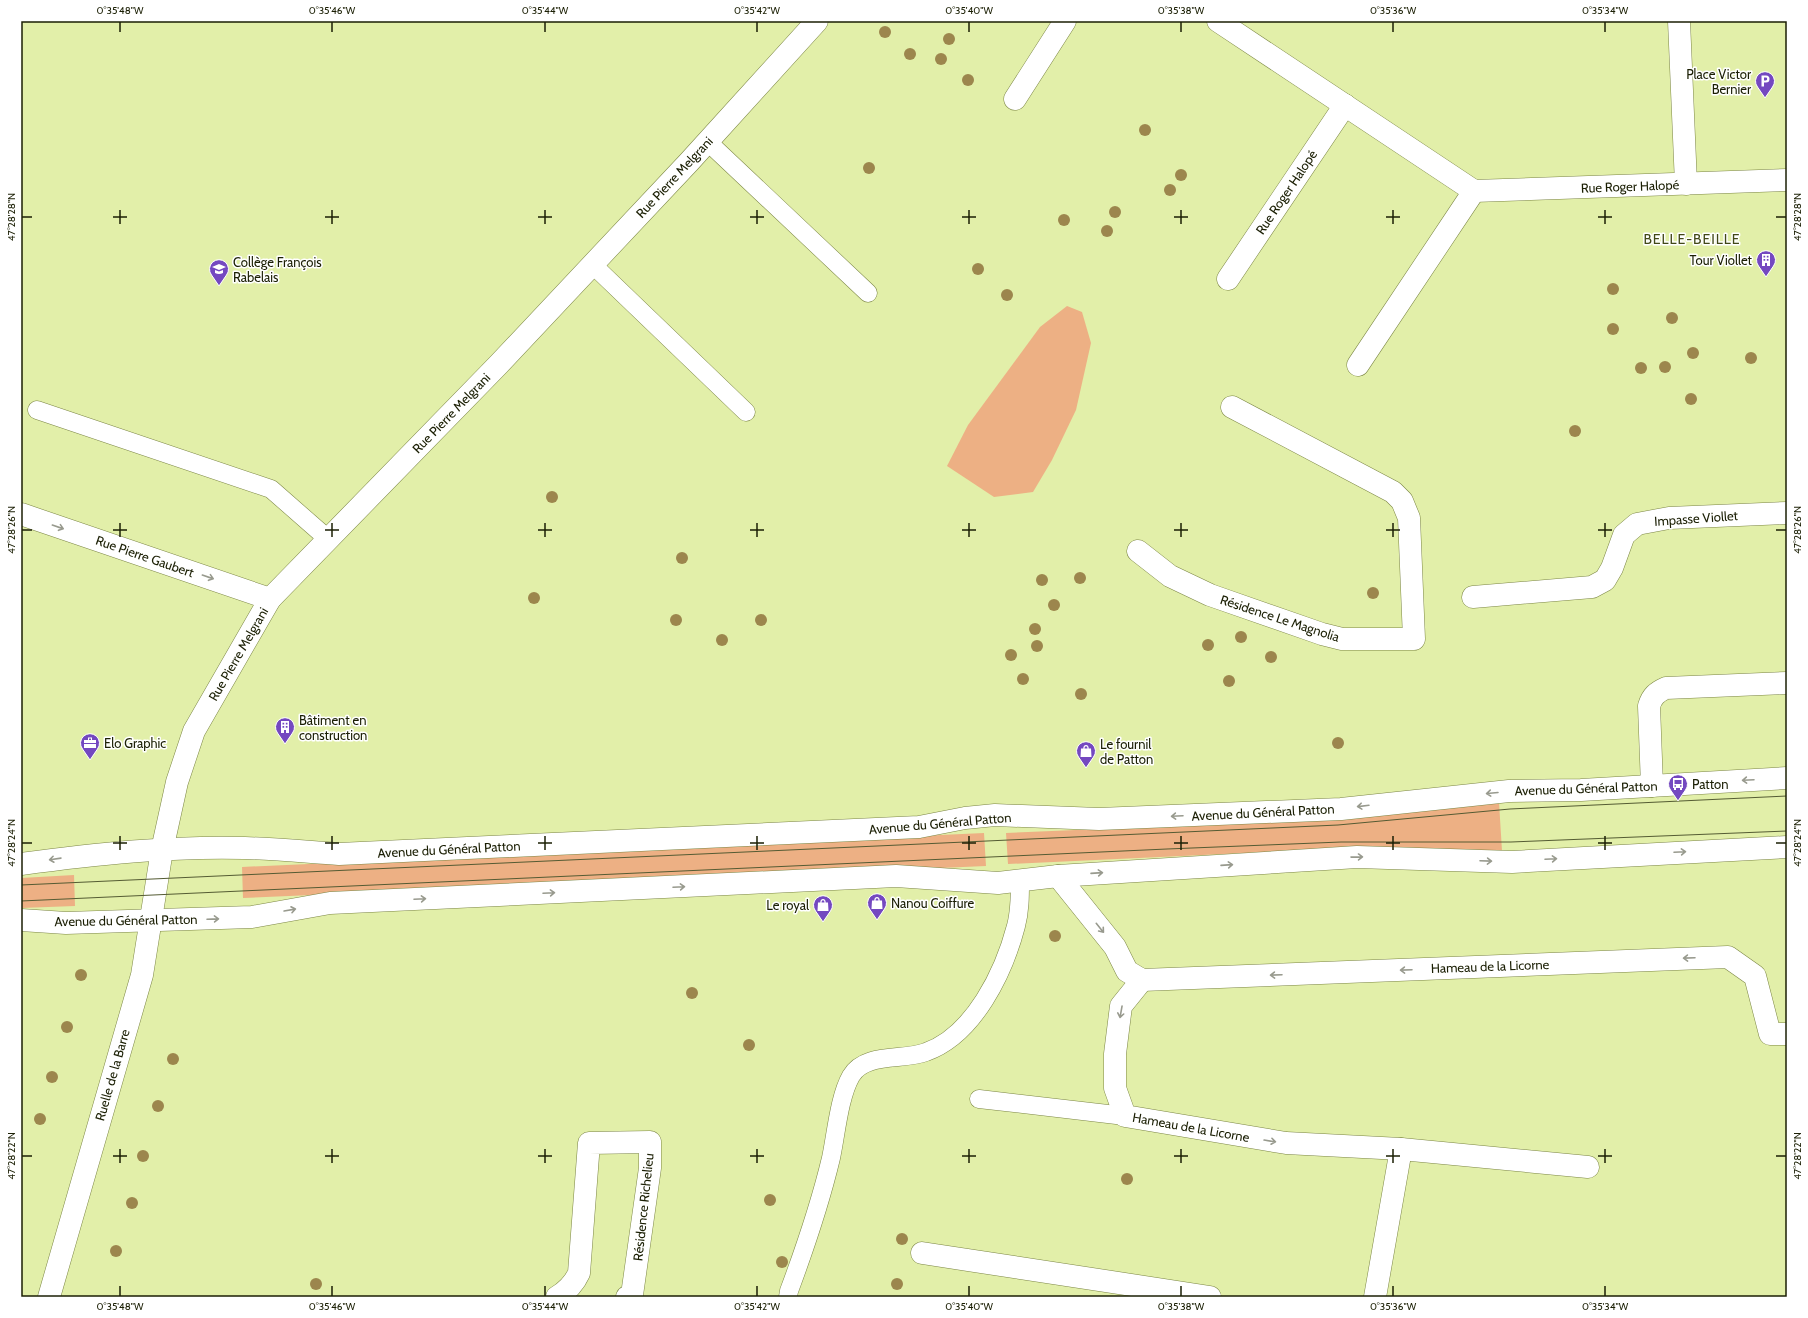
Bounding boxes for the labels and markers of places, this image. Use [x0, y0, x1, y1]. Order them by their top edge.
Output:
place label: Place Victor Bernier [1686, 66, 1752, 97]
parking icon: Place Victor Bernier [1754, 70, 1776, 98]
building icon: Tour Viollet [1755, 249, 1777, 277]
place label: Tour Viollet [1690, 252, 1753, 268]
place label: Collège François Rabelais [233, 254, 322, 285]
school or university icon: Collège François Rabelais [208, 258, 230, 286]
place label: Bâtiment en construction [299, 712, 367, 743]
building icon: Bâtiment en construction [274, 716, 296, 744]
office icon: Elo Graphic [79, 732, 101, 760]
place label: Elo Graphic [104, 735, 166, 751]
place label: Le fournil de Patton [1100, 736, 1153, 767]
shop icon: Le fournil de Patton [1075, 740, 1097, 768]
bus stop icon: Patton [1667, 773, 1689, 801]
place label: Patton [1692, 776, 1729, 792]
shop icon: Nanou Coiffure [866, 892, 888, 920]
shop icon: Le royal [812, 894, 834, 922]
place label: Nanou Coiffure [891, 895, 975, 911]
place label: Le royal [766, 897, 809, 913]

